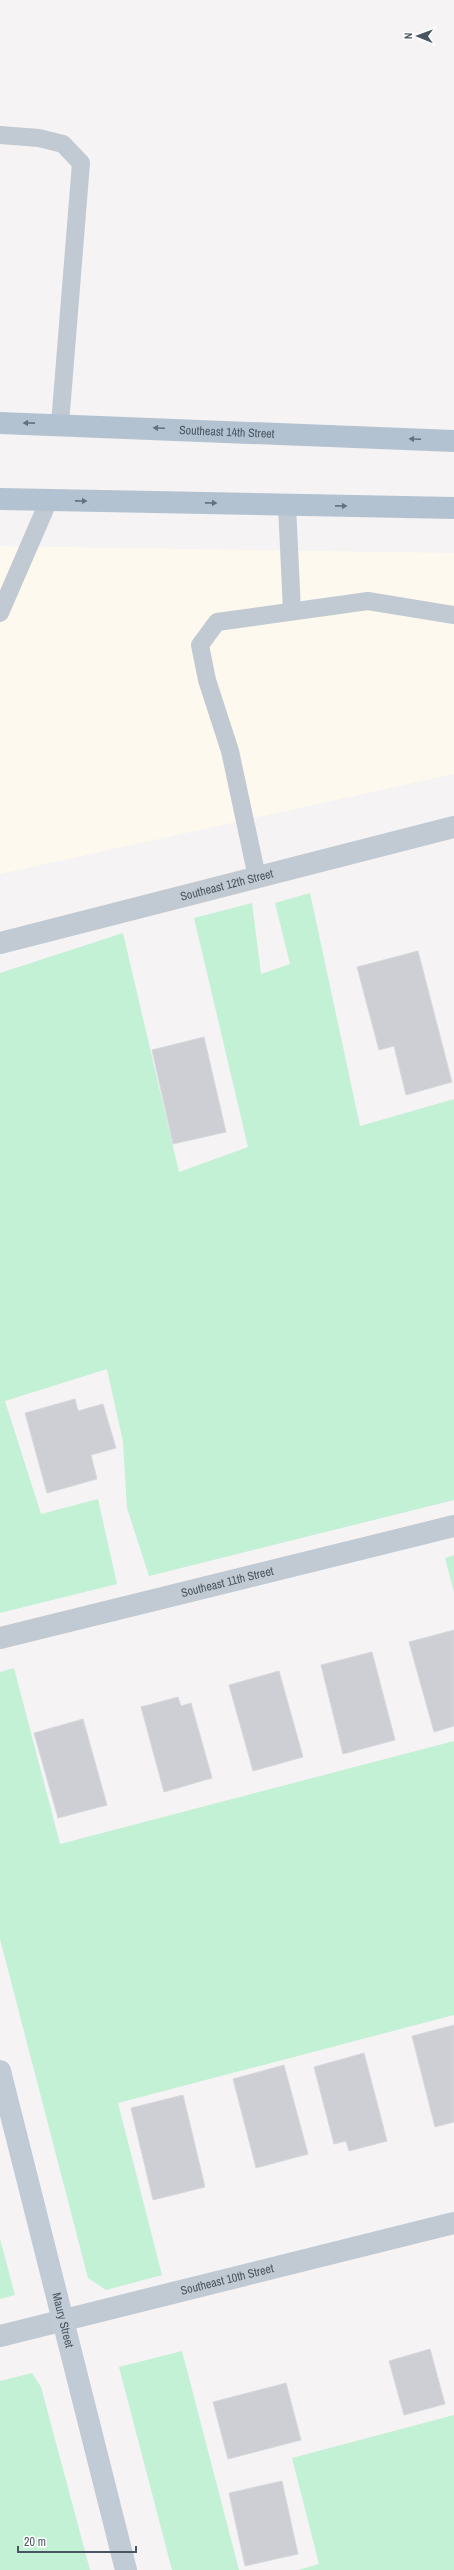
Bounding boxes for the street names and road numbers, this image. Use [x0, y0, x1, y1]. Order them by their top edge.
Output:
street label: Southeast 14th Street [179, 422, 275, 442]
street label: Southeast 12th Street [178, 865, 275, 905]
street label: Southeast 11th Street [179, 1563, 275, 1601]
street label: Southeast 10th Street [179, 2260, 276, 2299]
street label: Maury Street [48, 2291, 78, 2350]

